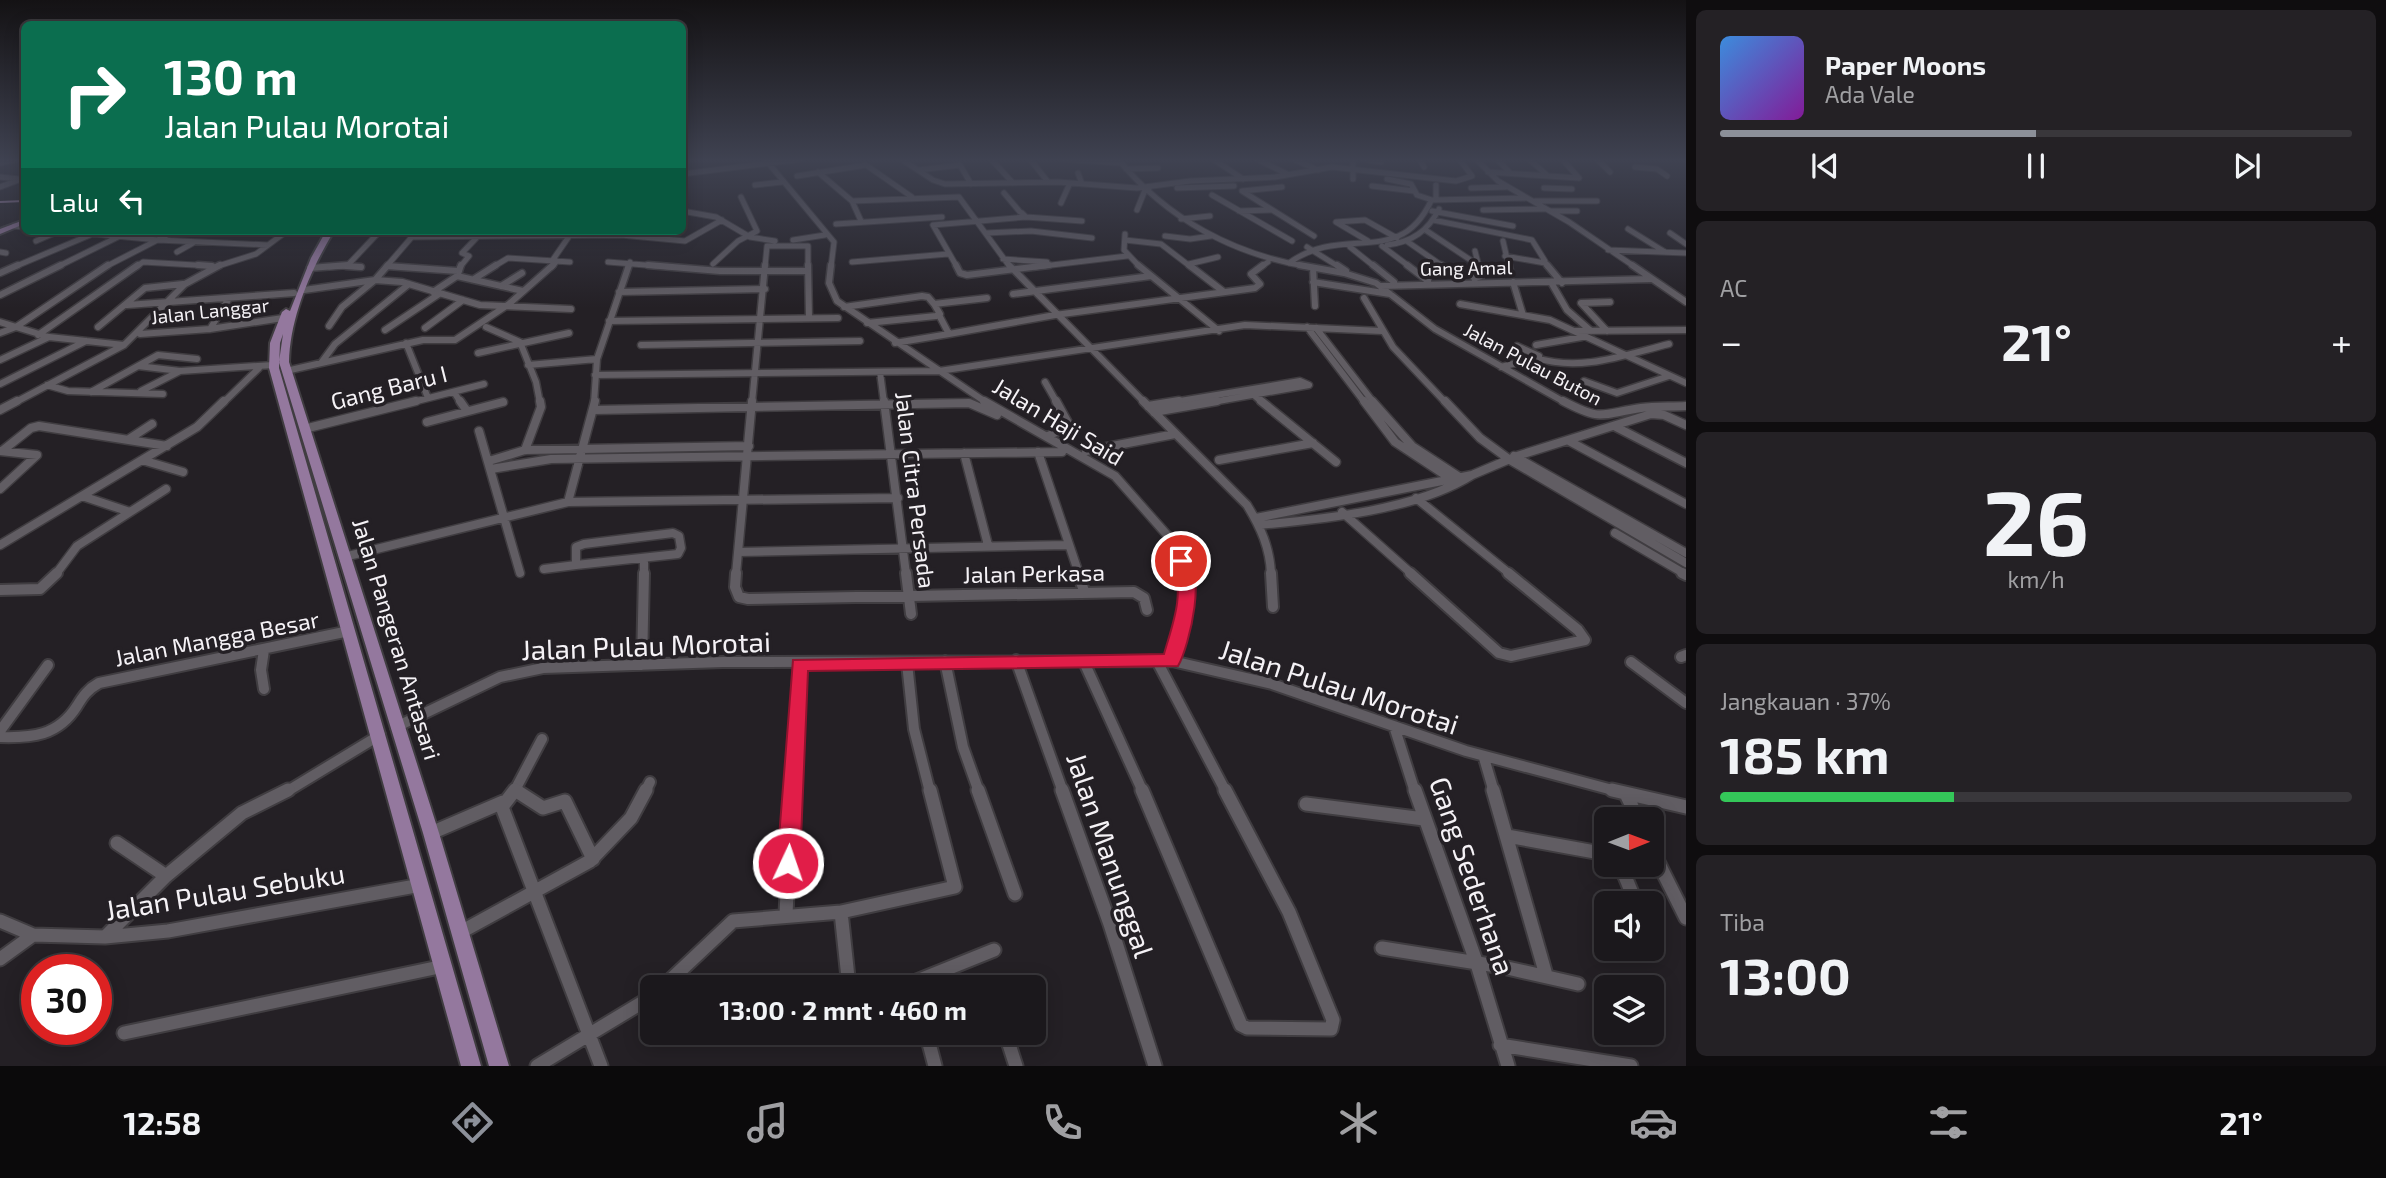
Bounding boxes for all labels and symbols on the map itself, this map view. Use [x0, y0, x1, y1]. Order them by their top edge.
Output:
street label: Gang Amal [1420, 255, 1513, 280]
street label: Jalan Langgar [150, 293, 271, 328]
street label: Jalan Pulau Buton [1460, 317, 1606, 410]
street label: Gang Baru I [328, 359, 450, 415]
street label: Jalan Haji Said [988, 371, 1129, 471]
street label: Jalan Citra Persada [890, 390, 942, 590]
street label: Jalan Pangeran Antasari [347, 515, 447, 763]
pin [1151, 531, 1211, 591]
street label: Jalan Perkasa [963, 558, 1105, 588]
street label: Jalan Mangga Besar [112, 604, 322, 672]
street label: Jalan Pulau Morotai [521, 624, 771, 666]
street label: Jalan Pulau Morotai [1215, 631, 1463, 741]
street label: Jalan Manunggal [1060, 748, 1162, 962]
street label: Gang Sederhana [1423, 772, 1523, 979]
north arrow [1594, 807, 1664, 877]
position arrow [751, 826, 825, 900]
street label: Jalan Pulau Sebuku [103, 855, 347, 927]
speed limit sign: 30 [21, 954, 112, 1045]

